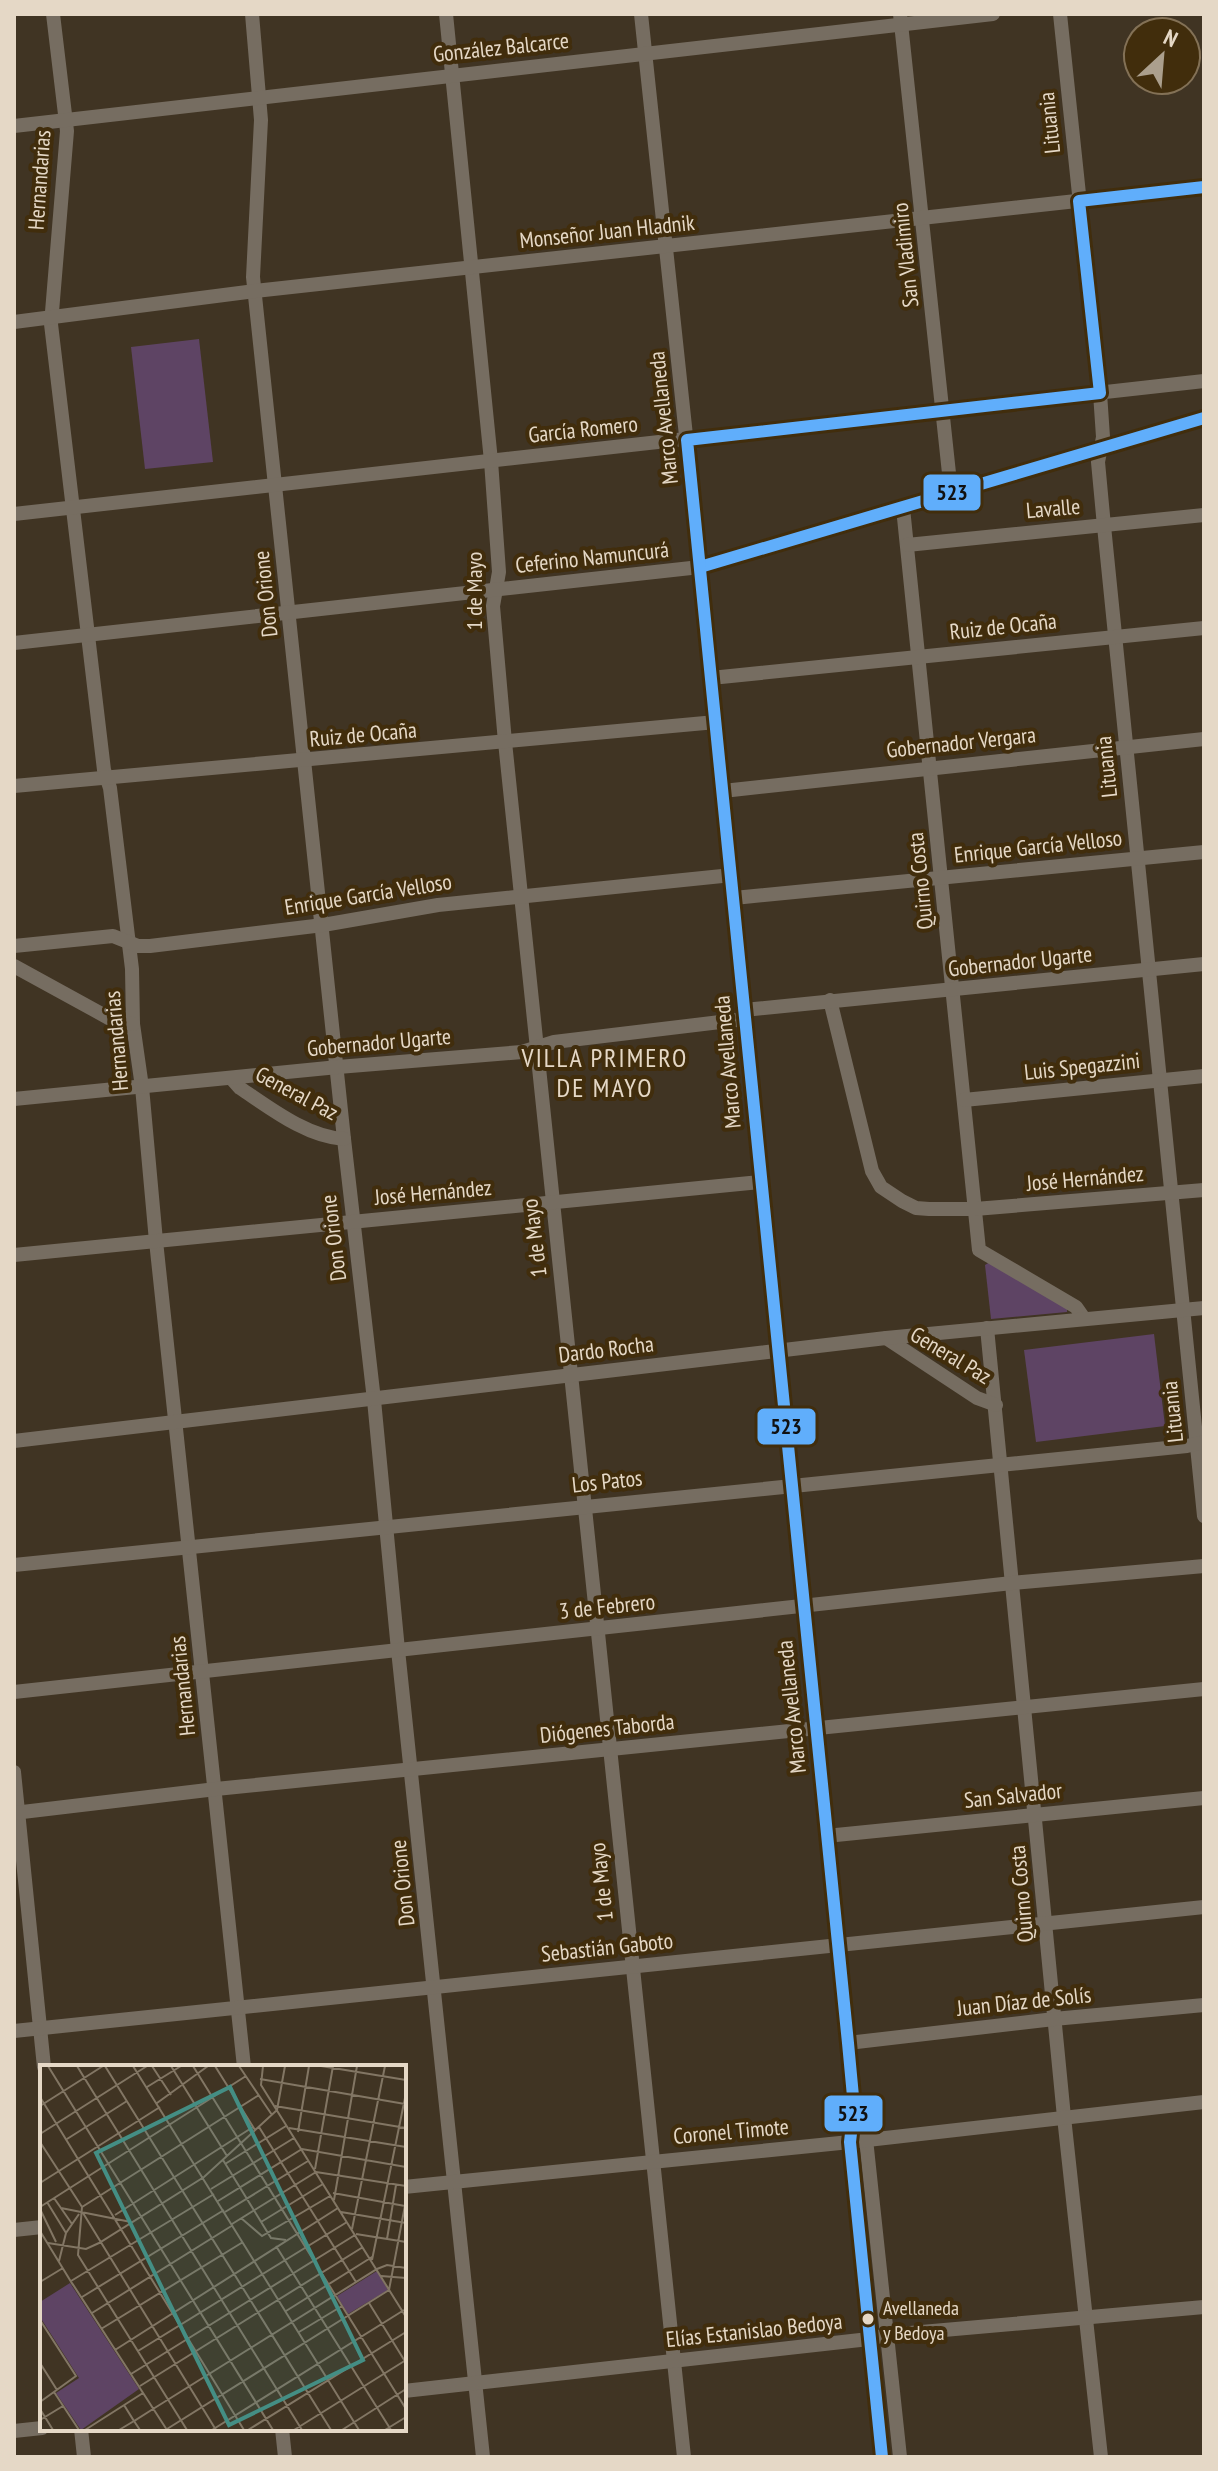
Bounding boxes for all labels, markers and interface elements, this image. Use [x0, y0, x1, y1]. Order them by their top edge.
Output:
north arrow [1122, 16, 1202, 96]
text: N [1159, 23, 1182, 53]
street label: González Balcarce [432, 26, 570, 68]
street label: Lituania [1032, 91, 1066, 155]
street label: Hernandarias [22, 129, 56, 231]
street label: San Vladimiro [886, 201, 924, 309]
street label: Monseñor Juan Hladnik [518, 208, 696, 254]
street label: Marco Avellaneda [642, 350, 684, 486]
street label: García Romero [527, 409, 639, 449]
line badge: 523 [922, 473, 982, 512]
text: 523 [936, 478, 968, 506]
street label: Lavalle [1025, 492, 1081, 524]
street label: Ceferino Namuncurá [514, 535, 670, 579]
street label: Don Orione [247, 550, 283, 638]
street label: 1 de Mayo [460, 552, 488, 630]
street label: Ruiz de Ocaña [948, 606, 1058, 646]
street label: Ruiz de Ocaña [308, 715, 418, 753]
street label: Gobernador Vergara [885, 720, 1037, 764]
street label: Lituania [1089, 735, 1123, 799]
street label: Enrique García Velloso [953, 823, 1123, 869]
street label: Quirno Costa [901, 831, 939, 931]
street label: Enrique García Velloso [282, 867, 454, 921]
street label: Gobernador Ugarte [947, 940, 1093, 982]
street label: Hernandarias [98, 990, 134, 1092]
street label: Marco Avellaneda [707, 994, 747, 1130]
street label: Gobernador Ugarte [306, 1022, 452, 1062]
district label: VILLA PRIMERO DE MAYO [521, 1041, 688, 1104]
street label: Luis Spegazzini [1023, 1046, 1141, 1086]
street label: General Paz [251, 1060, 343, 1126]
street label: José Hernández [1024, 1159, 1145, 1197]
street label: José Hernández [372, 1173, 493, 1211]
street label: Don Orione [314, 1193, 352, 1283]
street label: 1 de Mayo [515, 1197, 553, 1279]
street label: General Paz [906, 1320, 997, 1390]
street label: Dardo Rocha [557, 1329, 655, 1369]
street label: Lituania [1155, 1380, 1189, 1444]
line badge: 523 [756, 1407, 817, 1446]
text: 523 [770, 1412, 802, 1440]
street label: Los Patos [570, 1463, 644, 1499]
street label: 3 de Febrero [558, 1587, 656, 1625]
street label: Hernandarias [163, 1635, 201, 1737]
street label: Marco Avellaneda [770, 1639, 812, 1775]
street label: Diógenes Taborda [538, 1707, 676, 1749]
street label: San Salvador [963, 1776, 1063, 1814]
street label: Don Orione [384, 1839, 420, 1927]
street label: 1 de Mayo [583, 1842, 619, 1922]
street label: Quirno Costa [1003, 1844, 1039, 1944]
street label: Sebastián Gaboto [540, 1926, 674, 1968]
street label: Juan Díaz de Solís [955, 1980, 1092, 2022]
inset map [40, 2065, 406, 2431]
line badge: 523 [823, 2094, 884, 2133]
text: 523 [837, 2099, 869, 2127]
street label: Coronel Timote [672, 2112, 790, 2150]
place label: Avellaneda y Bedoya [883, 2295, 959, 2346]
street label: Elías Estanislao Bedoya [664, 2307, 844, 2353]
marker: Avellaneda y Bedoya [860, 2311, 876, 2327]

